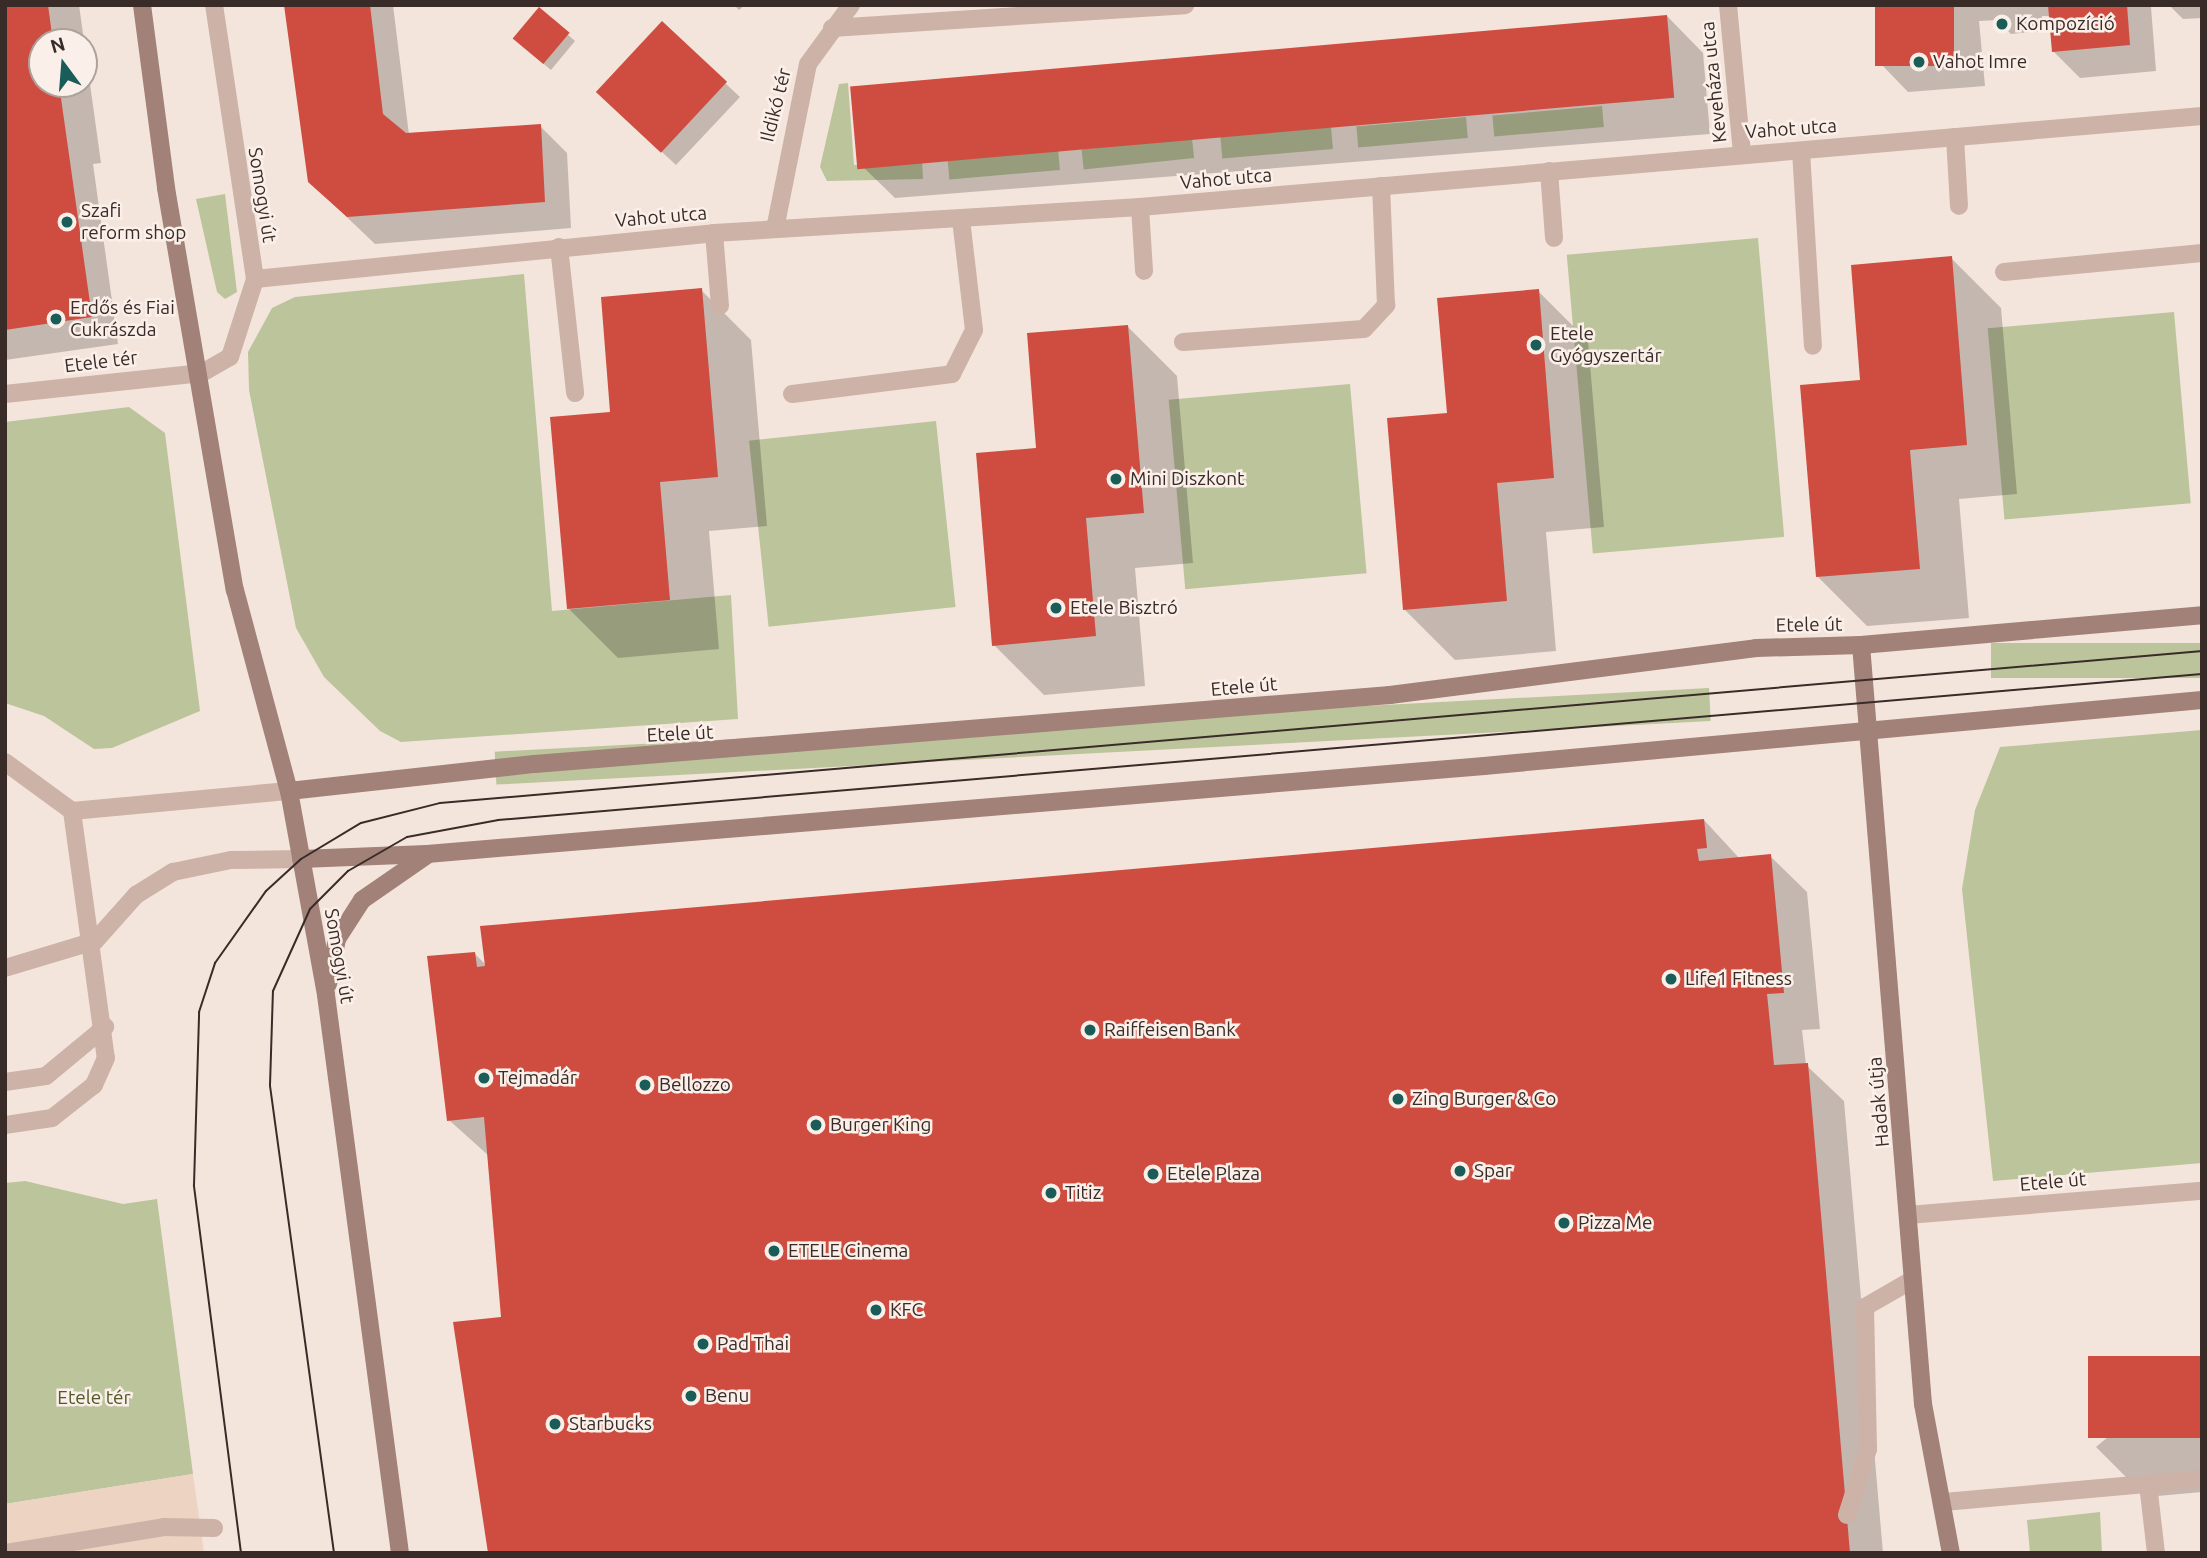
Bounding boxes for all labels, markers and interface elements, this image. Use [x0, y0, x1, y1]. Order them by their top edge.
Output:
place label: Kompozíció [2016, 13, 2115, 35]
marker: Kompozíció [1994, 16, 2010, 32]
street label: Keveháza utca [1696, 20, 1732, 144]
north arrow [28, 28, 98, 98]
text: N [48, 32, 68, 57]
place label: Vahot Imre [1933, 51, 2027, 73]
marker: Vahot Imre [1911, 54, 1927, 70]
street label: Ildikó tér [756, 66, 796, 144]
street label: Vahot utca [1744, 114, 1838, 144]
street label: Somogyi út [243, 146, 281, 244]
street label: Vahot utca [1179, 164, 1273, 194]
place label: Szafi reform shop [81, 200, 186, 244]
street label: Vahot utca [614, 202, 708, 232]
marker: Szafi reform shop [59, 214, 75, 230]
place label: Erdős és Fiai Cukrászda [70, 297, 175, 341]
marker: Erdős és Fiai Cukrászda [48, 311, 64, 327]
place label: Etele Gyógyszertár [1550, 323, 1662, 367]
marker: Etele Gyógyszertár [1528, 337, 1544, 353]
street label: Etele tér [63, 346, 139, 378]
place label: Mini Diszkont [1130, 468, 1245, 490]
marker: Mini Diszkont [1108, 471, 1124, 487]
place label: Etele Bisztró [1070, 597, 1178, 619]
marker: Etele Bisztró [1048, 600, 1064, 616]
street label: Etele út [1775, 613, 1843, 637]
street label: Etele út [1210, 673, 1278, 701]
street label: Etele út [646, 721, 714, 747]
street label: Somogyi út [319, 907, 359, 1005]
place label: Life1 Fitness [1685, 968, 1792, 990]
marker: Life1 Fitness [1663, 971, 1679, 987]
place label: Raiffeisen Bank [1104, 1019, 1236, 1041]
marker: Raiffeisen Bank [1082, 1022, 1098, 1038]
street label: Hadak útja [1864, 1056, 1894, 1148]
place label: Tejmadár [498, 1067, 577, 1089]
marker: Tejmadár [476, 1070, 492, 1086]
place label: Bellozzo [659, 1074, 731, 1096]
marker: Bellozzo [637, 1077, 653, 1093]
place label: Zing Burger & Co [1412, 1088, 1556, 1110]
marker: Zing Burger & Co [1390, 1091, 1406, 1107]
place label: Burger King [830, 1114, 931, 1136]
marker: Burger King [808, 1117, 824, 1133]
place label: Spar [1474, 1160, 1512, 1182]
place label: Etele Plaza [1167, 1163, 1260, 1185]
marker: Spar [1452, 1163, 1468, 1179]
marker: Etele Plaza [1145, 1166, 1161, 1182]
street label: Etele út [2019, 1168, 2087, 1196]
place label: Titiz [1065, 1182, 1101, 1204]
marker: Titiz [1043, 1185, 1059, 1201]
place label: Pizza Me [1578, 1212, 1653, 1234]
marker: Pizza Me [1556, 1215, 1572, 1231]
place label: ETELE Cinema [788, 1240, 908, 1262]
marker: ETELE Cinema [766, 1243, 782, 1259]
place label: KFC [890, 1299, 923, 1321]
marker: KFC [868, 1302, 884, 1318]
place label: Pad Thai [717, 1333, 789, 1355]
marker: Pad Thai [695, 1336, 711, 1352]
place label: Benu [705, 1385, 749, 1407]
park label: Etele tér [57, 1387, 131, 1409]
marker: Benu [683, 1388, 699, 1404]
place label: Starbucks [569, 1413, 652, 1435]
marker: Starbucks [547, 1416, 563, 1432]

